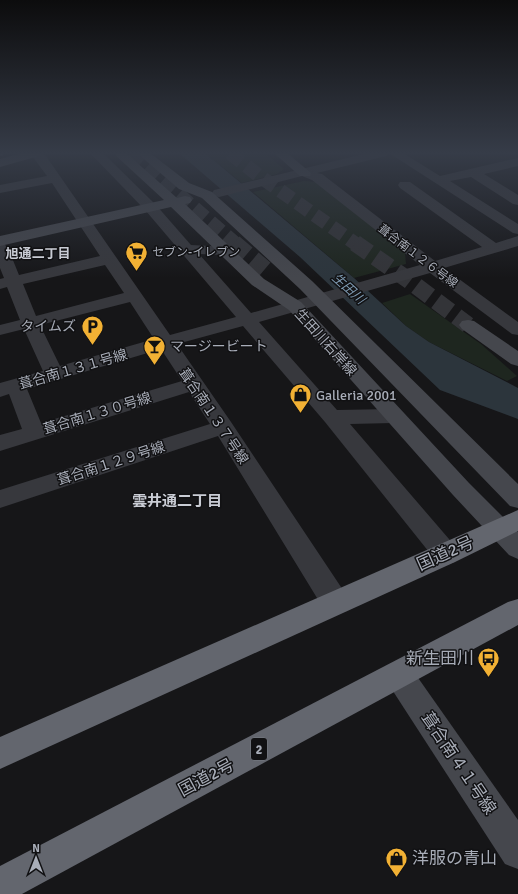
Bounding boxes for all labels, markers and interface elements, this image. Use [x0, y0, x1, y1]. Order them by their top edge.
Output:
street label: 葺合南１２６号線 [375, 222, 461, 291]
supermarket icon: セブン-イレブン [123, 239, 149, 272]
place label: セブン-イレブン [152, 245, 240, 260]
district label: 旭通二丁目 [5, 246, 71, 262]
water label: 生田川 [328, 270, 370, 309]
street label: 生田川右岸線 [291, 305, 360, 379]
parking icon: タイムズ [79, 313, 105, 346]
place label: タイムズ [20, 318, 76, 335]
bar icon: マージービート [141, 333, 167, 366]
place label: マージービート [170, 338, 268, 355]
street label: 葺合南１３１号線 [17, 346, 129, 393]
street label: 葺合南１３７号線 [175, 365, 252, 467]
shop icon: Galleria 2001 [287, 382, 313, 415]
place label: Galleria 2001 [316, 387, 397, 404]
street label: 葺合南１３０号線 [41, 389, 153, 438]
street label: 葺合南１２９号線 [55, 438, 167, 489]
district label: 雲井通二丁目 [132, 492, 222, 510]
street label: 国道2号 [413, 532, 477, 575]
bus stop icon: 新生田川 [476, 645, 502, 678]
place label: 新生田川 [406, 648, 474, 669]
street label: 葺合南４１号線 [417, 708, 501, 818]
road number: 2 [251, 738, 267, 760]
street label: 国道2号 [175, 754, 238, 801]
north arrow [16, 838, 56, 878]
text: N [32, 842, 40, 855]
shop icon: 洋服の青山 [383, 845, 409, 878]
place label: 洋服の青山 [412, 848, 497, 869]

